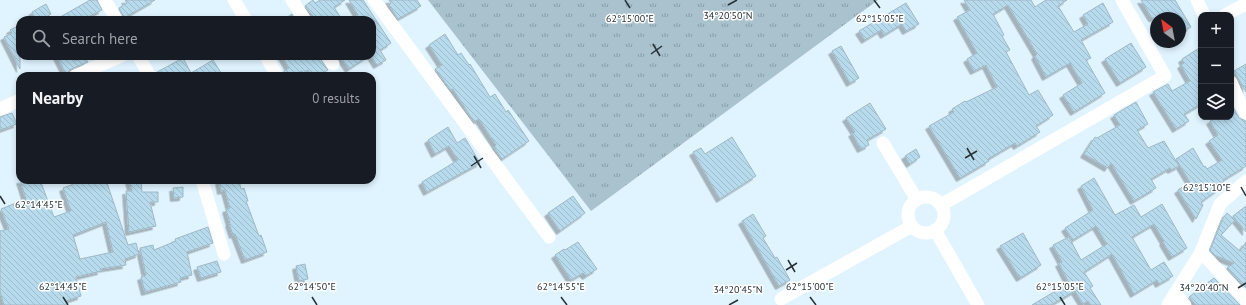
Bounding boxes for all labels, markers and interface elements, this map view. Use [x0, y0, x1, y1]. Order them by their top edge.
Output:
text: 34°20'50"N [703, 9, 753, 22]
text: 62°15'00"E [606, 12, 654, 25]
text: 62°15'05"E [856, 12, 904, 25]
north arrow [1150, 12, 1186, 48]
map controls [1198, 12, 1234, 120]
button: + [1198, 12, 1234, 48]
search box [16, 16, 376, 60]
icon: search [30, 27, 52, 49]
text: Search here [62, 29, 138, 48]
button: − [1198, 48, 1234, 84]
button: layers [1198, 84, 1234, 120]
text: Nearby [32, 87, 83, 109]
text: 0 results [312, 90, 360, 107]
text: 62°15'10"E [1183, 181, 1231, 194]
text: 62°14'45"E [15, 198, 63, 211]
text: 62°14'45"E [39, 280, 87, 293]
text: 62°14'50"E [288, 280, 336, 293]
text: 62°14'55"E [537, 280, 585, 293]
text: 62°15'00"E [786, 280, 834, 293]
text: 62°15'05"E [1036, 280, 1084, 293]
text: 34°20'40"N [1179, 281, 1229, 294]
text: 34°20'45"N [713, 283, 763, 296]

